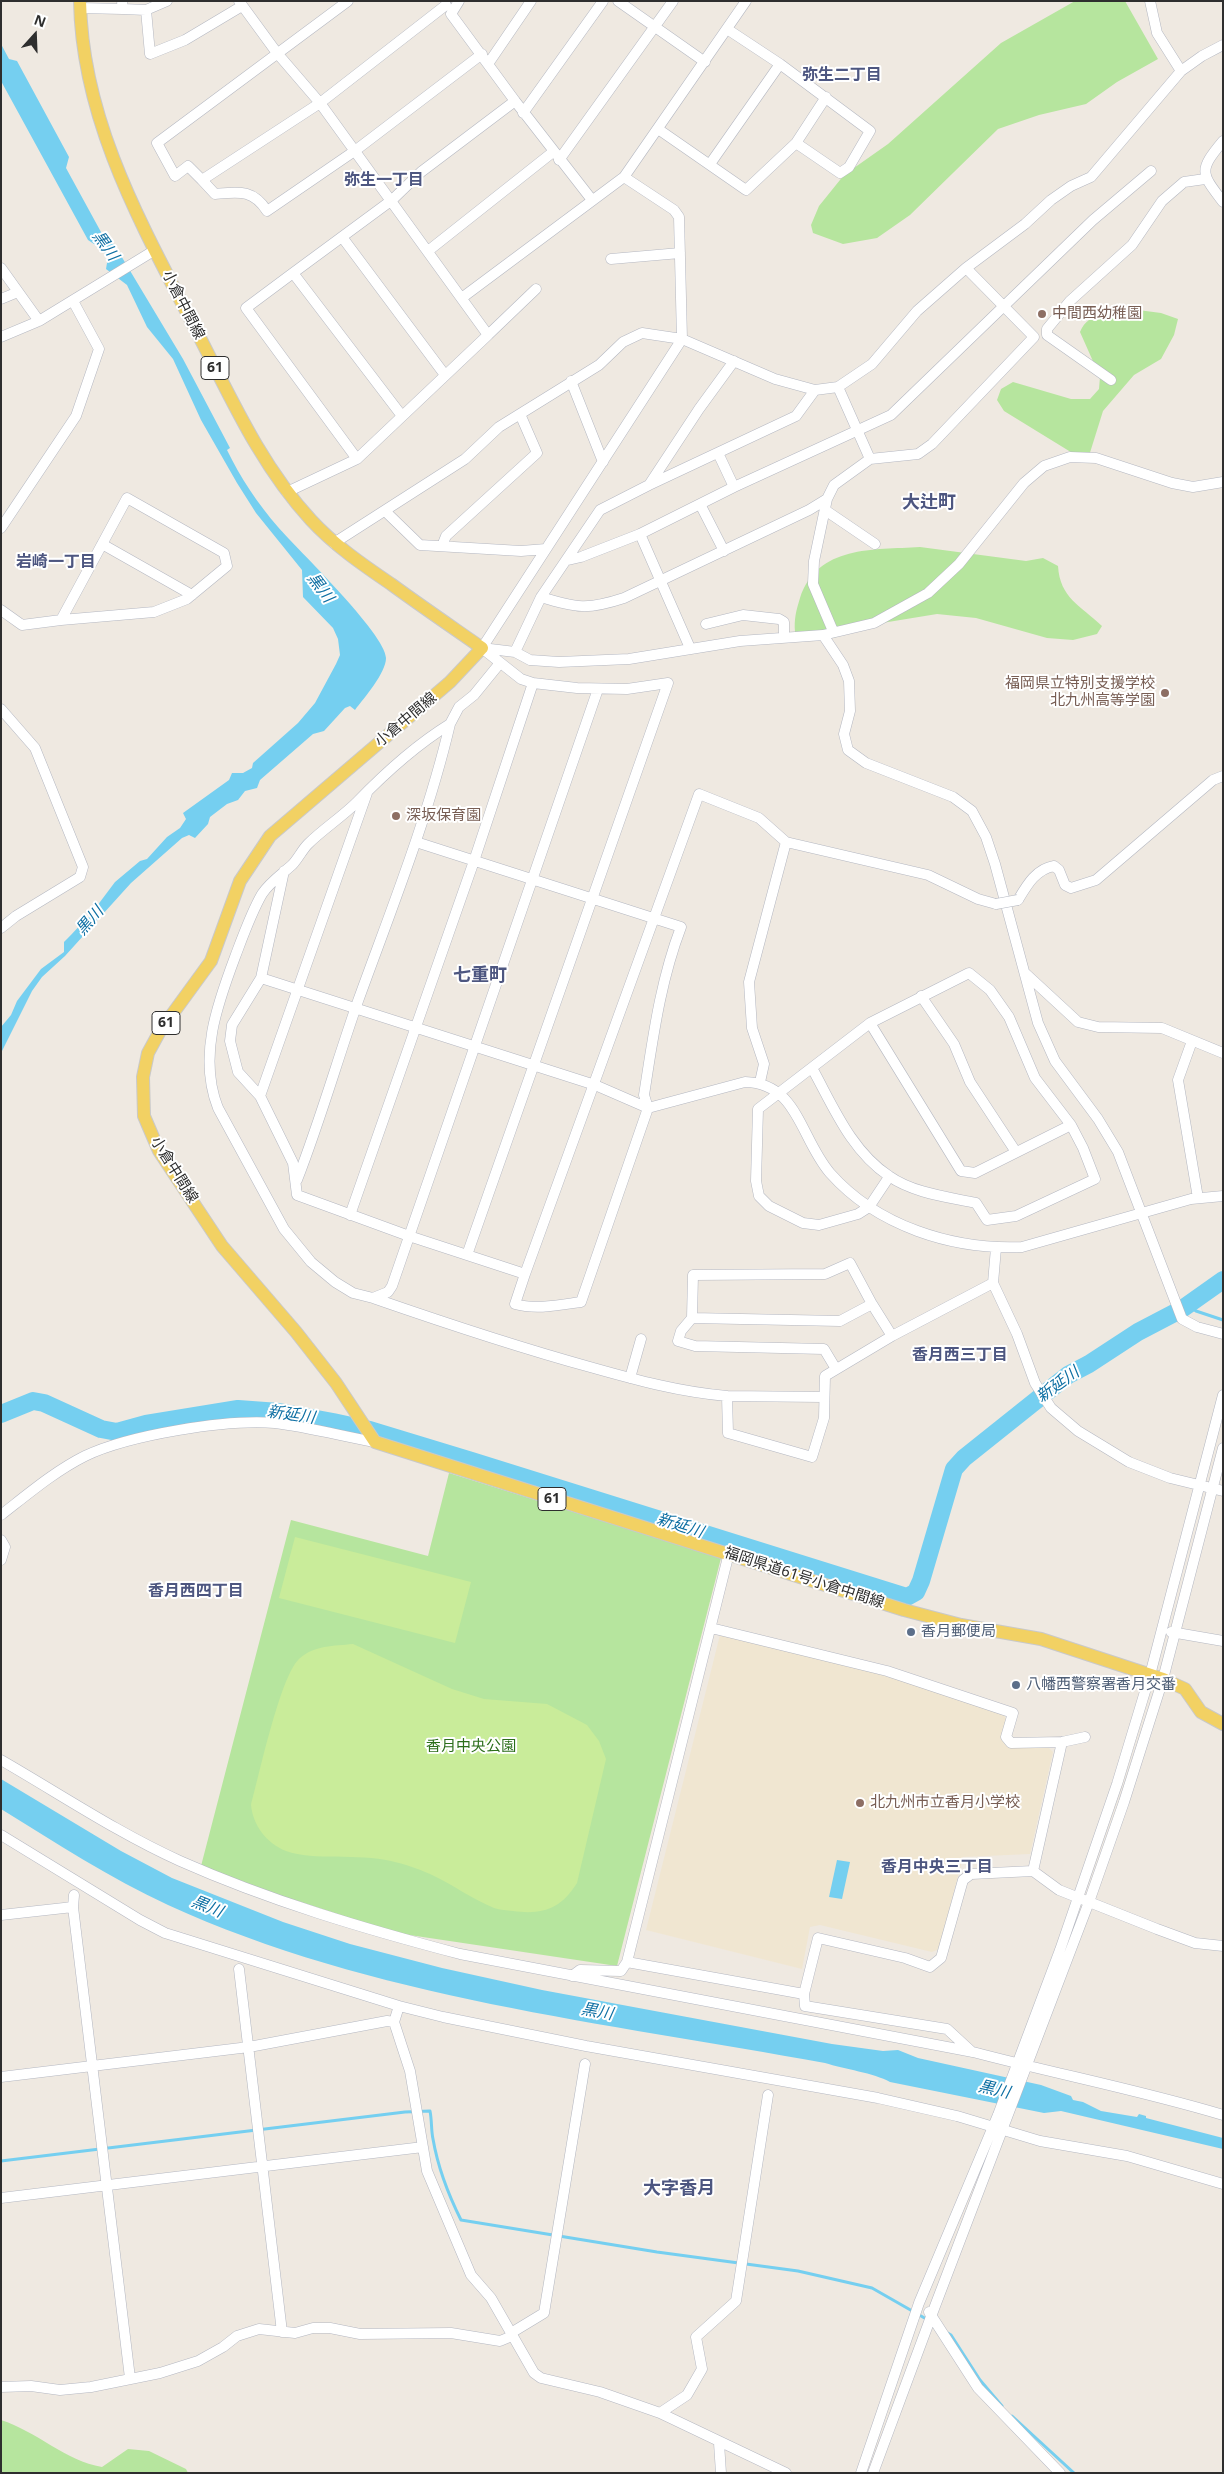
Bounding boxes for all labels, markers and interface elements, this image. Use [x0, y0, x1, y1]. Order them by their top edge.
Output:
north arrow [10, 10, 60, 60]
text: N [32, 10, 49, 31]
district label: 弥生二丁目 [802, 65, 882, 85]
district label: 弥生一丁目 [344, 170, 424, 190]
water label: 黒川 [88, 227, 122, 265]
street label: 小倉中間線 [158, 268, 208, 342]
place label: 中間西幼稚園 [1052, 305, 1142, 323]
marker: 中間西幼稚園 [1036, 308, 1048, 320]
road number: 61 [201, 356, 229, 379]
district label: 大辻町 [902, 492, 956, 514]
district label: 岩崎一丁目 [16, 552, 96, 572]
water label: 黒川 [303, 569, 337, 607]
place label: 福岡県立特別支援学校 北九州高等学園 [1005, 675, 1155, 710]
marker: 福岡県立特別支援学校 北九州高等学園 [1159, 687, 1171, 699]
street label: 小倉中間線 [371, 689, 441, 751]
place label: 深坂保育園 [406, 807, 481, 825]
marker: 深坂保育園 [390, 810, 402, 822]
water label: 黒川 [72, 903, 108, 939]
district label: 七重町 [453, 965, 507, 987]
road number: 61 [152, 1011, 180, 1034]
street label: 小倉中間線 [146, 1133, 202, 1207]
district label: 香月西三丁目 [912, 1345, 1008, 1365]
water label: 新延川 [1033, 1363, 1083, 1407]
water label: 新延川 [266, 1402, 316, 1428]
road number: 61 [538, 1488, 566, 1510]
water label: 新延川 [654, 1510, 706, 1542]
street label: 福岡県道61号小倉中間線 [722, 1544, 886, 1612]
district label: 香月西四丁目 [148, 1581, 244, 1601]
place label: 香月郵便局 [921, 1623, 996, 1641]
marker: 香月郵便局 [905, 1626, 917, 1638]
place label: 八幡西警察署香月交番 [1026, 1676, 1176, 1694]
marker: 八幡西警察署香月交番 [1010, 1679, 1022, 1691]
park label: 香月中央公園 [426, 1738, 516, 1756]
place label: 北九州市立香月小学校 [870, 1794, 1020, 1812]
marker: 北九州市立香月小学校 [854, 1797, 866, 1809]
district label: 香月中央三丁目 [881, 1857, 993, 1877]
water label: 黒川 [189, 1892, 225, 1922]
water label: 黒川 [580, 2000, 614, 2024]
water label: 黒川 [976, 2077, 1012, 2103]
district label: 大字香月 [643, 2178, 715, 2200]

